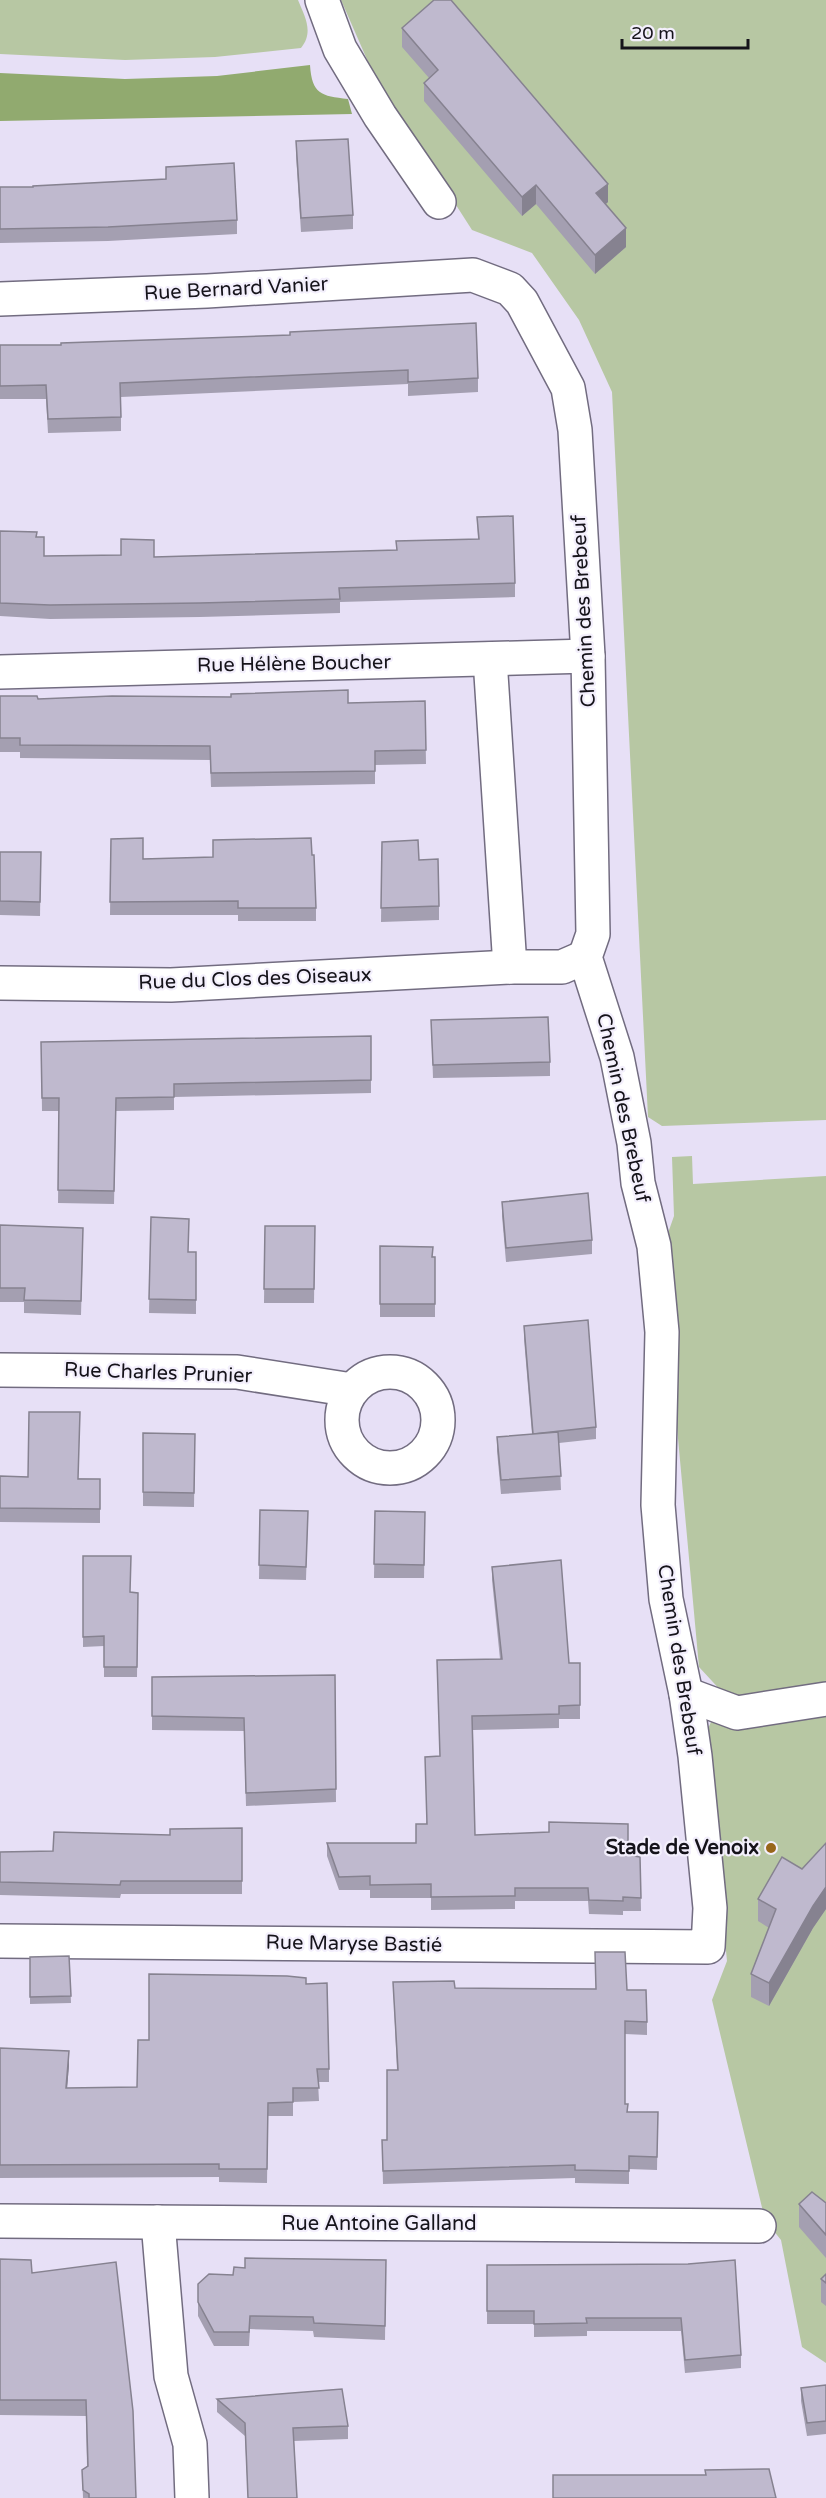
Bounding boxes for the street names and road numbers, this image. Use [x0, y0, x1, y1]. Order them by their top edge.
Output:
street label: Rue Bernard Vanier [143, 272, 329, 306]
street label: Chemin des Brebeuf [567, 514, 601, 708]
street label: Rue Hélène Boucher [197, 650, 392, 678]
street label: Rue du Clos des Oiseaux [138, 963, 372, 995]
street label: Chemin des Brebeuf [591, 1011, 655, 1205]
street label: Rue Charles Prunier [63, 1358, 253, 1388]
street label: Chemin des Brebeuf [652, 1563, 706, 1758]
street label: Rue Maryse Bastié [266, 1930, 442, 1958]
street label: Rue Antoine Galland [281, 2212, 477, 2236]

